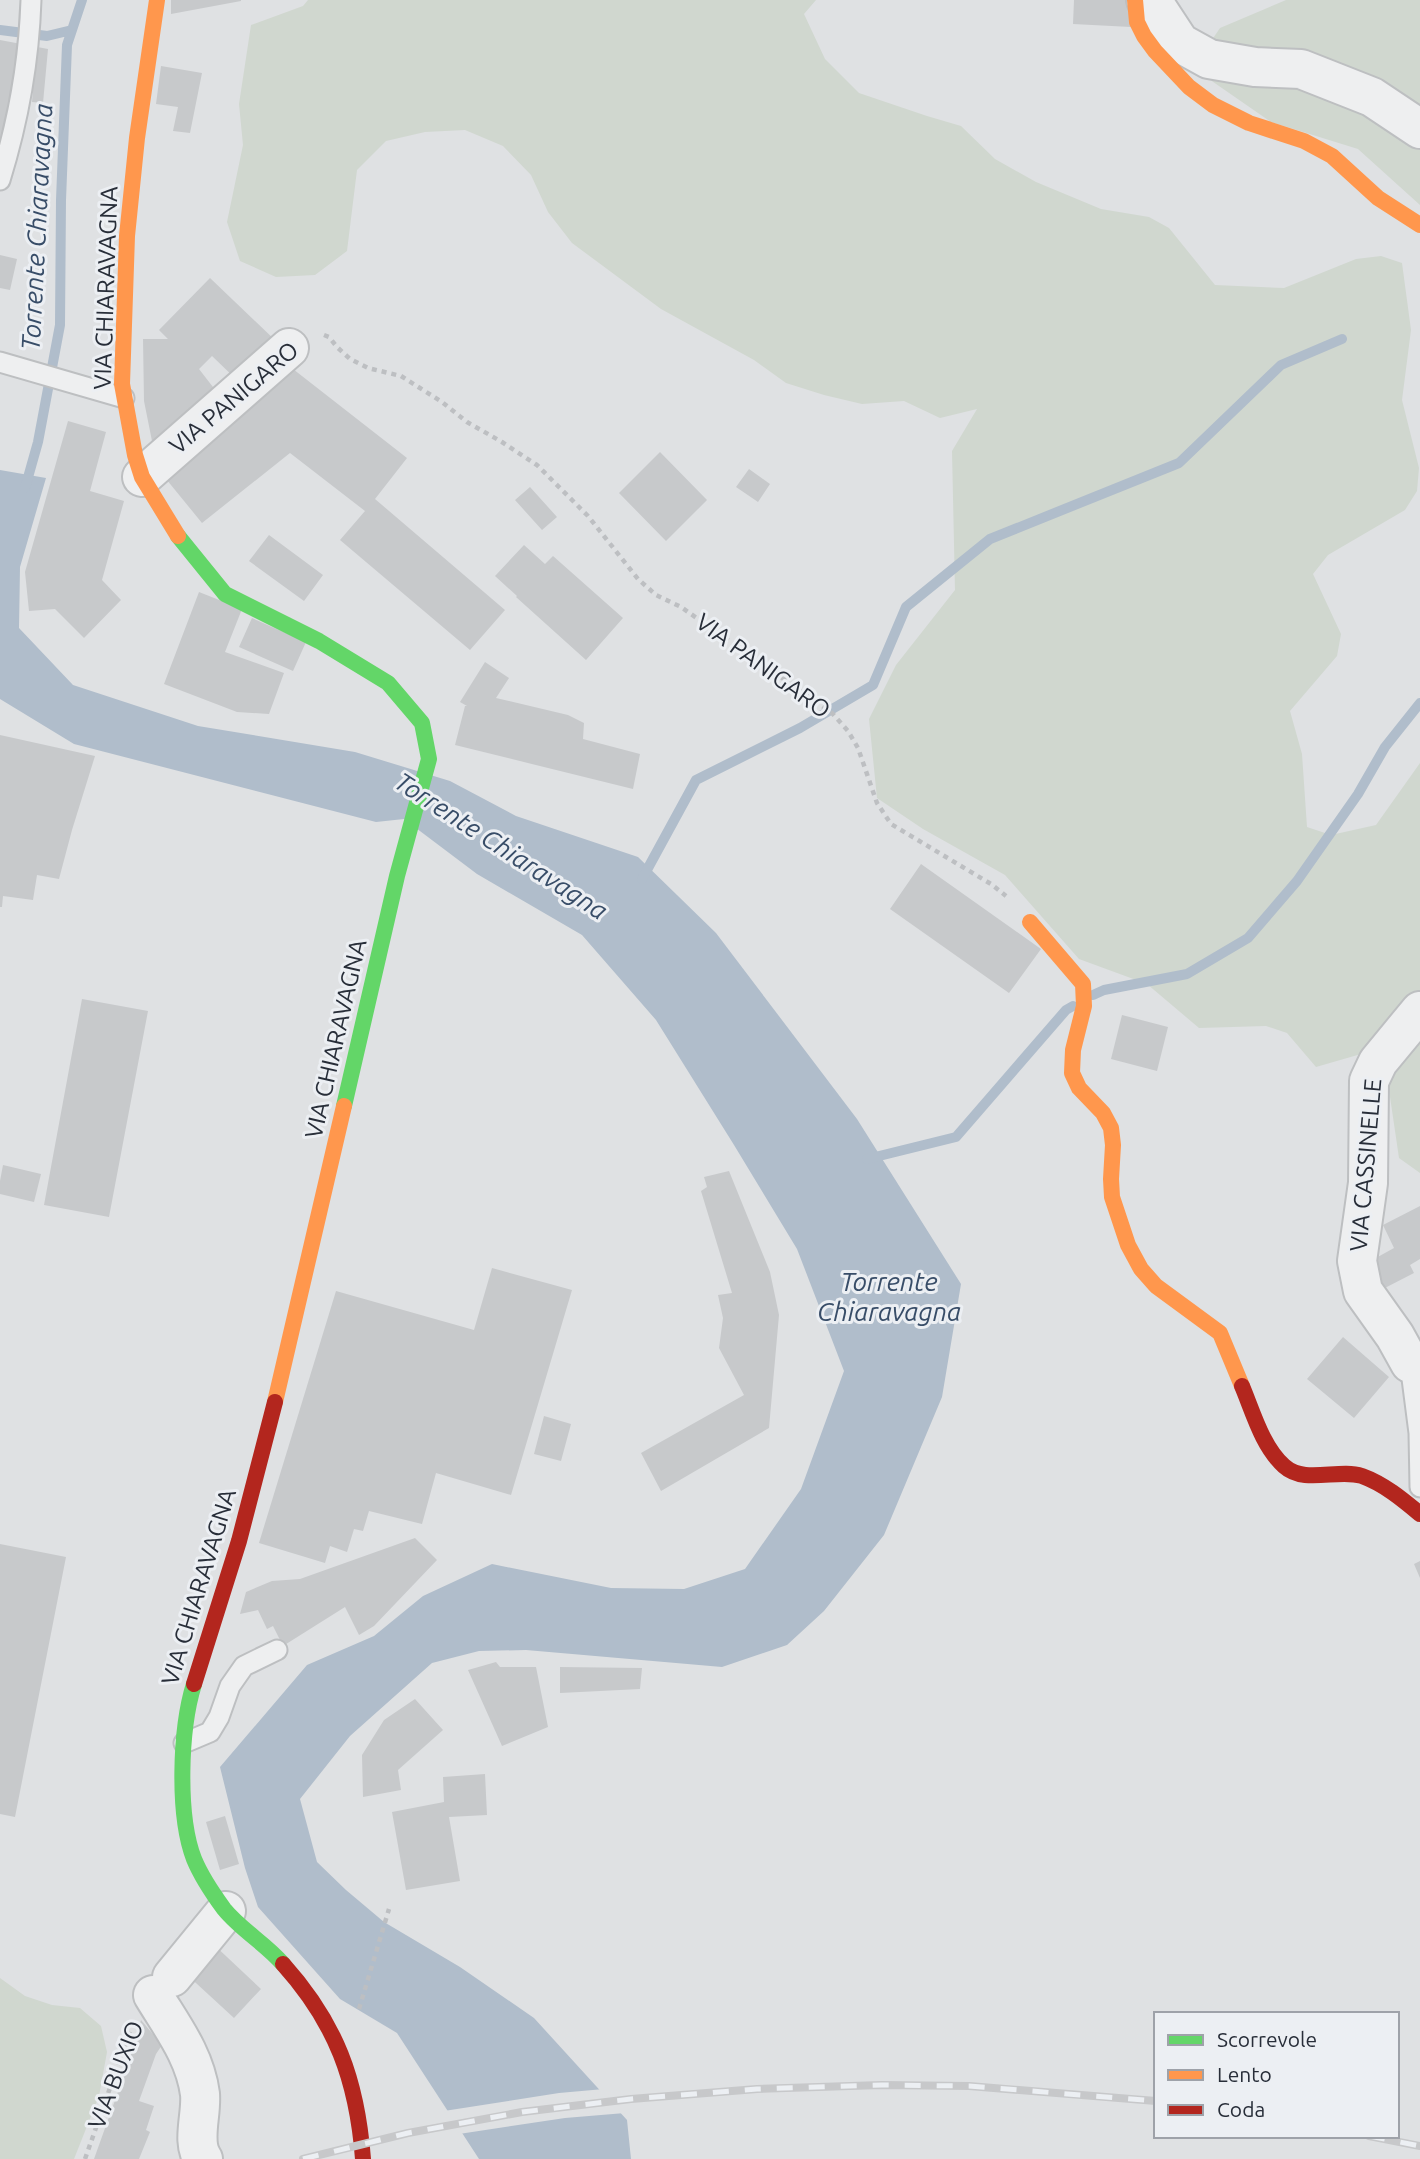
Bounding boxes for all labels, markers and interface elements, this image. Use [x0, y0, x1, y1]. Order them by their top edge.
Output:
water label: Torrente Chiaravagna [16, 103, 57, 351]
street label: VIA CHIARAVAGNA [88, 185, 123, 390]
street label: VIA PANIGARO [164, 336, 304, 459]
street label: VIA PANIGARO [691, 608, 836, 723]
water label: Torrente Chiaravagna [390, 766, 613, 925]
street label: VIA CHIARAVAGNA [299, 936, 372, 1141]
street label: VIA CASSINELLE [1344, 1077, 1387, 1253]
water label: Torrente Chiaravagna [817, 1267, 961, 1326]
street label: VIA CHIARAVAGNA [156, 1485, 241, 1688]
legend [1154, 2012, 1399, 2138]
street label: VIA BUXIO [83, 2017, 149, 2133]
text: Scorrevole [1217, 2027, 1317, 2051]
text: Lento [1217, 2062, 1272, 2086]
text: Coda [1217, 2097, 1265, 2121]

